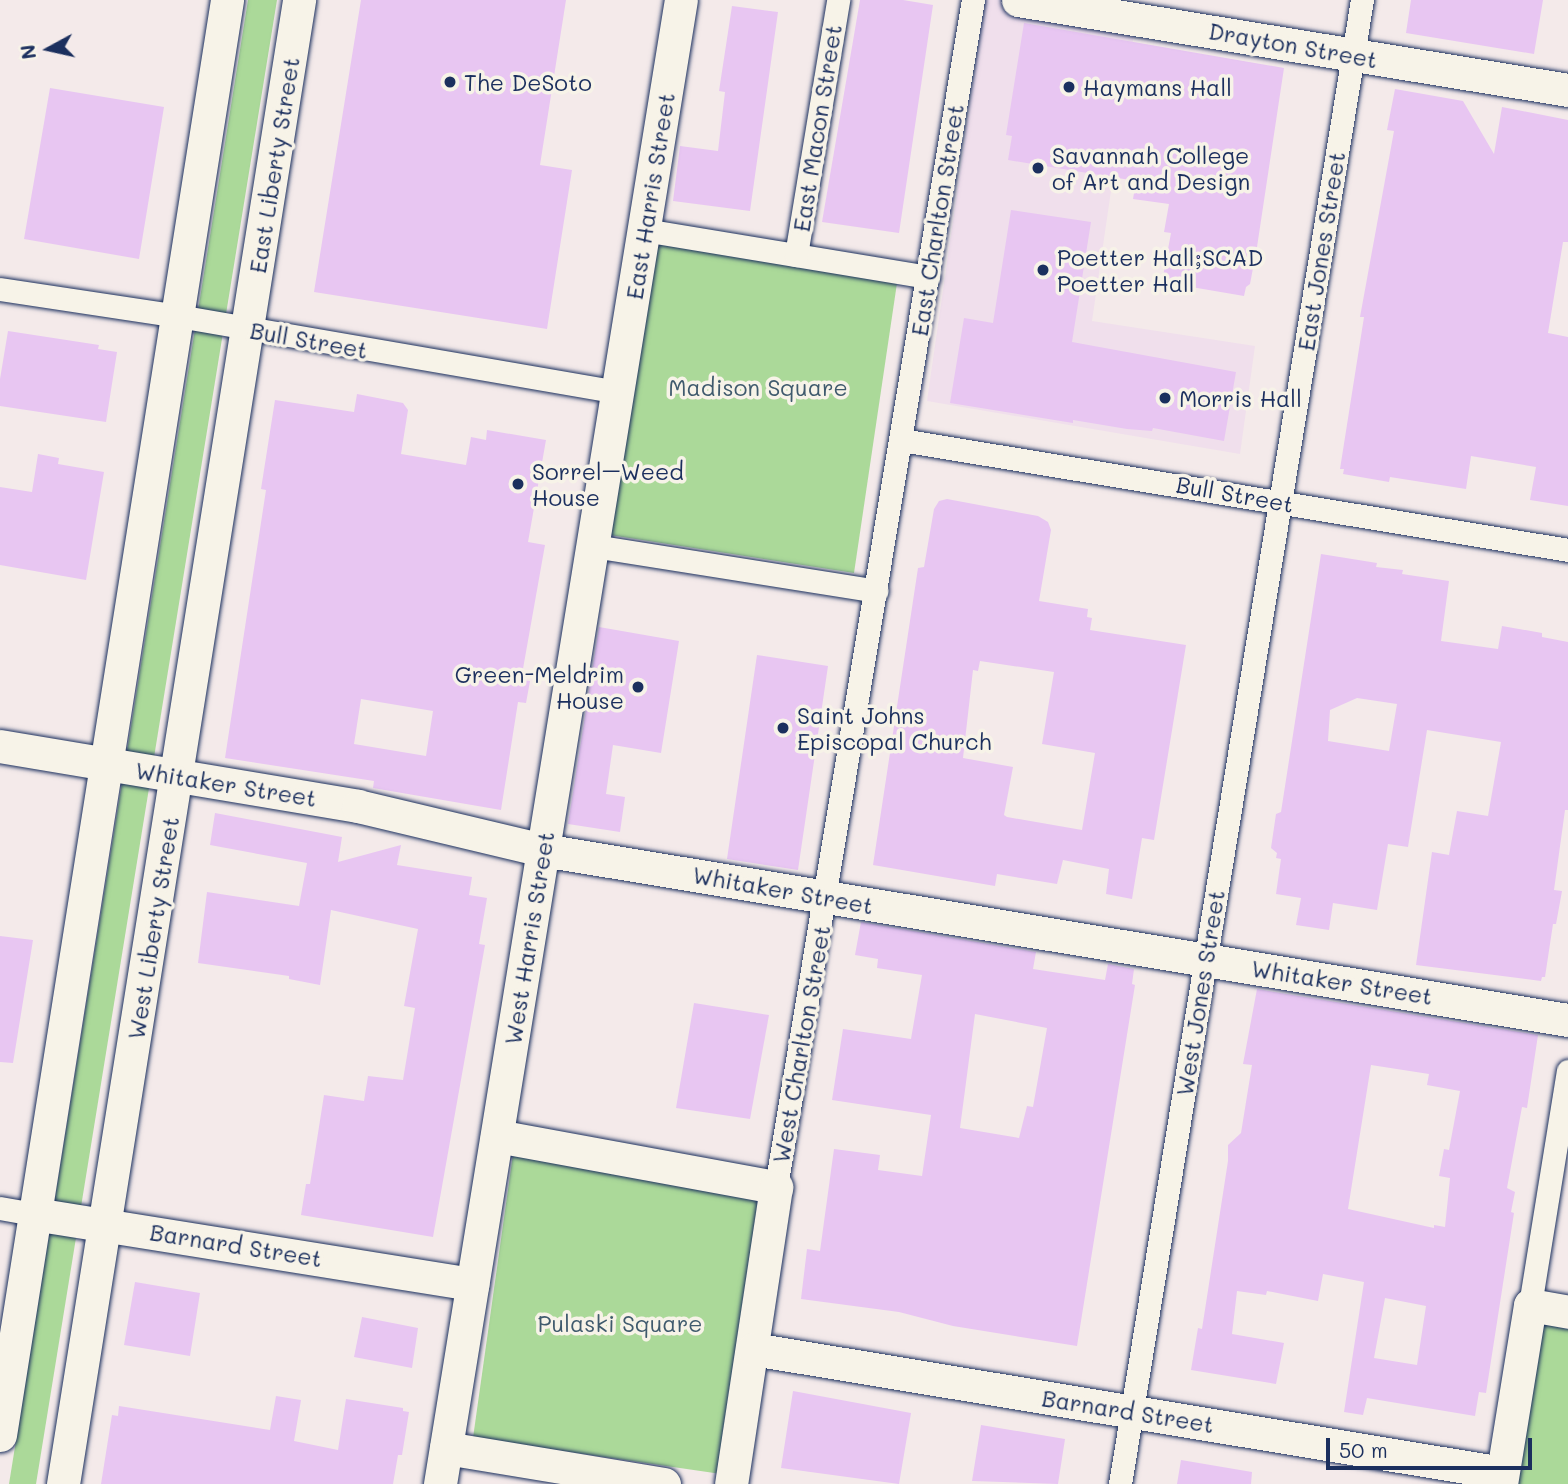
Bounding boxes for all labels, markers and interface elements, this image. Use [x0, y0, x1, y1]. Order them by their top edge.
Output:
north arrow [14, 14, 84, 84]
street label: Drayton Street [1207, 17, 1379, 73]
street label: East Macon Street [787, 22, 847, 234]
text: N [14, 43, 41, 61]
street label: East Liberty Street [243, 55, 305, 275]
place label: The DeSoto [464, 68, 592, 96]
place label: Haymans Hall [1083, 73, 1232, 101]
marker: The DeSoto [442, 74, 458, 90]
marker: Haymans Hall [1061, 79, 1077, 95]
street label: East Harris Street [620, 91, 680, 301]
street label: East Charlton Street [905, 102, 969, 338]
place label: Savannah College of Art and Design [1052, 141, 1250, 195]
street label: East Jones Street [1292, 150, 1350, 352]
marker: Savannah College of Art and Design [1030, 160, 1046, 176]
place label: Poetter Hall;SCAD Poetter Hall [1057, 243, 1263, 297]
marker: Poetter Hall;SCAD Poetter Hall [1035, 262, 1051, 278]
street label: Bull Street [248, 316, 370, 364]
park label: Madison Square [668, 373, 848, 401]
place label: Morris Hall [1179, 384, 1302, 412]
marker: Morris Hall [1157, 390, 1173, 406]
place label: Sorrel–Weed House [532, 457, 684, 511]
street label: Bull Street [1174, 470, 1296, 518]
marker: Sorrel–Weed House [510, 476, 526, 492]
place label: Green-Meldrim House [455, 660, 624, 714]
marker: Green-Meldrim House [630, 679, 646, 695]
place label: Saint Johns Episcopal Church [797, 701, 991, 755]
marker: Saint Johns Episcopal Church [775, 720, 791, 736]
street label: Whitaker Street [133, 756, 319, 812]
street label: West Liberty Street [122, 815, 184, 1041]
street label: West Harris Street [498, 829, 560, 1047]
street label: Whitaker Street [690, 861, 876, 919]
street label: West Jones Street [1170, 888, 1230, 1098]
street label: West Charlton Street [766, 923, 836, 1165]
street label: Whitaker Street [1249, 954, 1435, 1010]
street label: Barnard Street [148, 1218, 324, 1272]
park label: Pulaski Square [538, 1309, 702, 1337]
street label: Barnard Street [1040, 1384, 1216, 1438]
scale bar [1330, 1424, 1536, 1468]
text: 50 m [1339, 1436, 1388, 1463]

